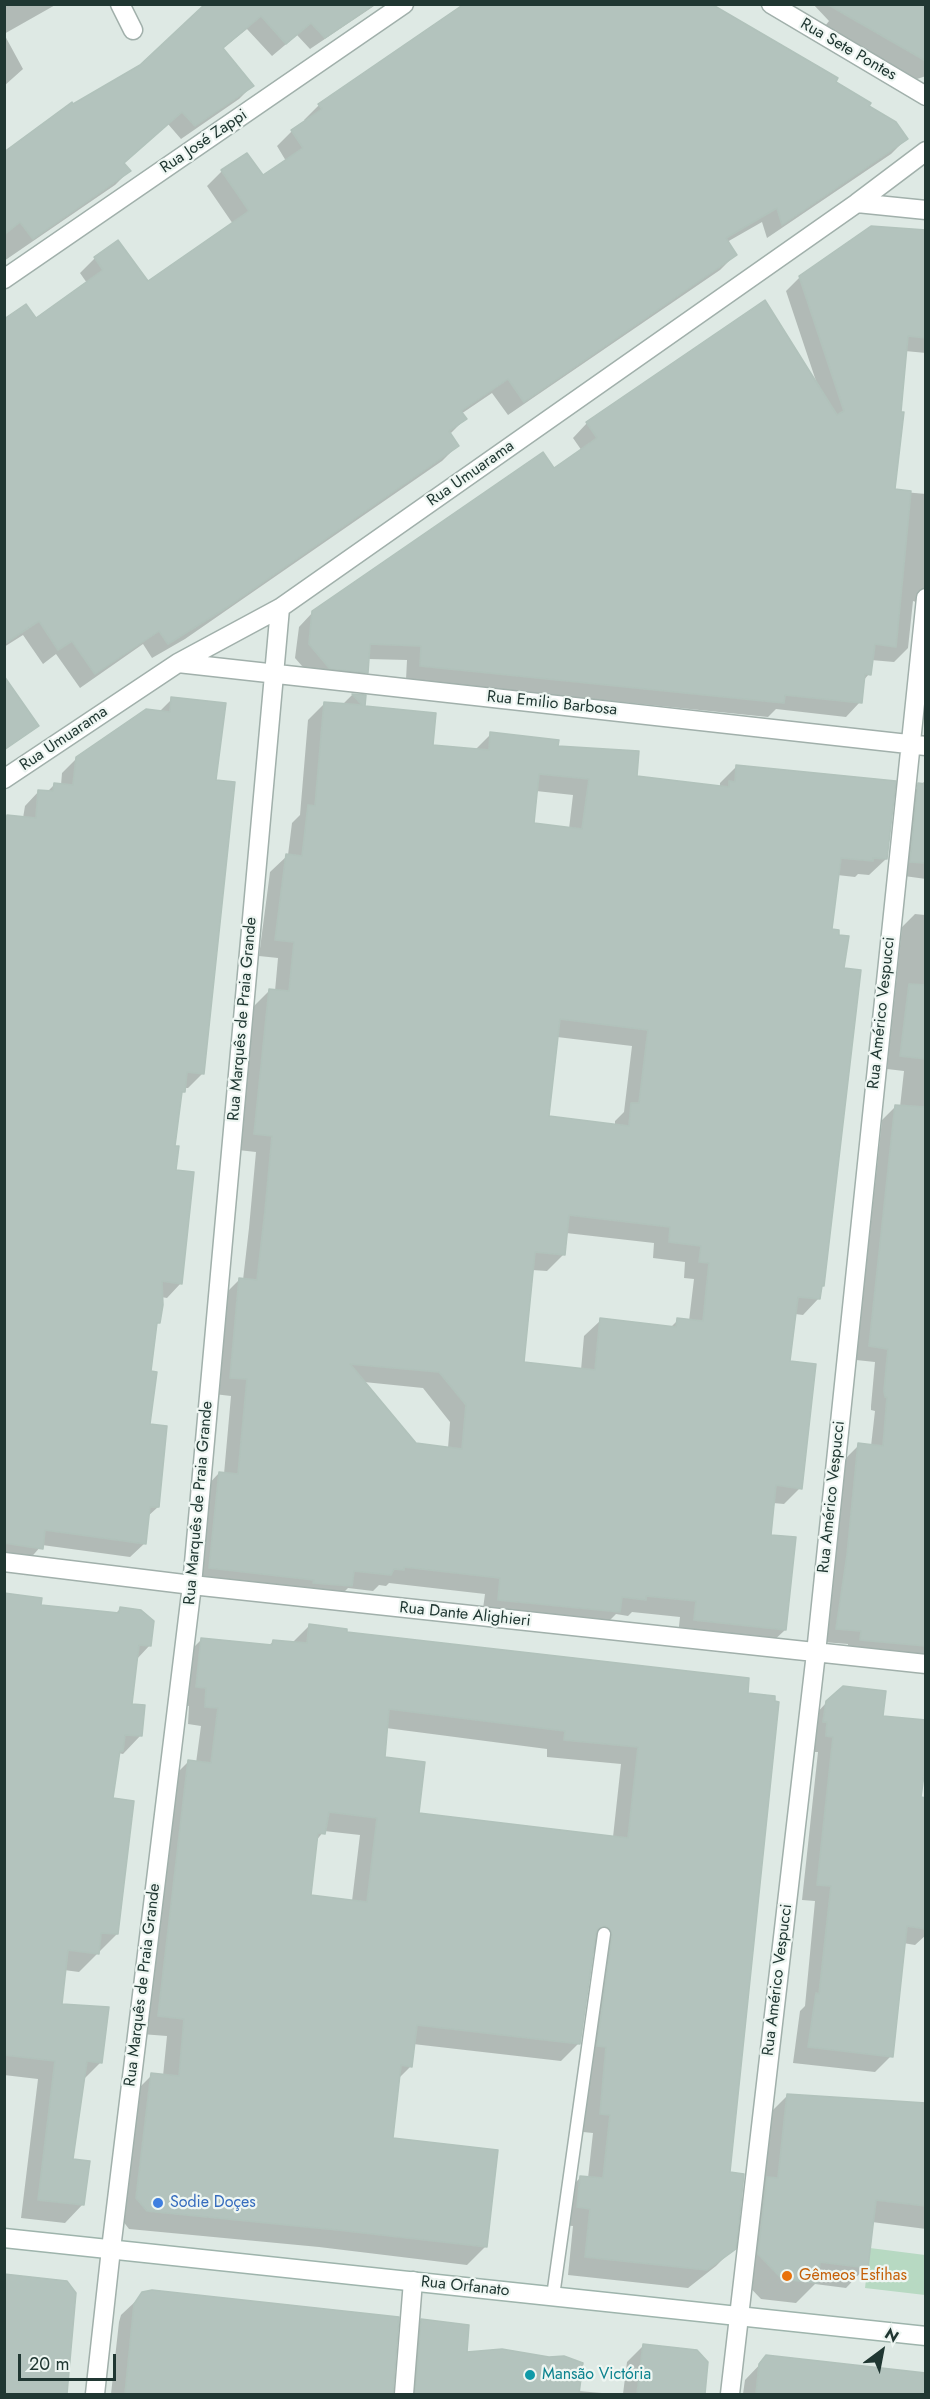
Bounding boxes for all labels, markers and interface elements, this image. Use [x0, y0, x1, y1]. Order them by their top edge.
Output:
street label: Rua Sete Pontes [797, 15, 899, 85]
street label: Rua José Zappi [157, 106, 251, 178]
street label: Rua Umuarama [424, 437, 518, 511]
street label: Rua Emilio Barbosa [486, 688, 618, 720]
street label: Rua Umuarama [16, 703, 112, 775]
street label: Rua Marquês de Praia Grande [225, 916, 261, 1122]
street label: Rua Américo Vespucci [864, 936, 900, 1090]
street label: Rua Marquês de Praia Grande [181, 1400, 217, 1606]
street label: Rua Américo Vespucci [814, 1420, 850, 1574]
street label: Rua Dante Alighieri [399, 1599, 531, 1631]
street label: Rua Marquês de Praia Grande [121, 1882, 165, 2088]
street label: Rua Américo Vespucci [759, 1903, 797, 2057]
place label: Sodie Doçes [170, 2193, 256, 2213]
marker: Sodie Doçes [151, 2196, 165, 2210]
place label: Gêmeos Esfihas [799, 2266, 907, 2286]
marker: Gêmeos Esfihas [780, 2269, 794, 2283]
street label: Rua Orfanato [420, 2273, 510, 2301]
north arrow [852, 2321, 912, 2381]
text: N [880, 2322, 903, 2348]
scale bar [21, 2342, 118, 2380]
text: 20 m [29, 2351, 69, 2377]
place label: Mansão Victória [542, 2365, 651, 2385]
marker: Mansão Victória [523, 2368, 537, 2382]

